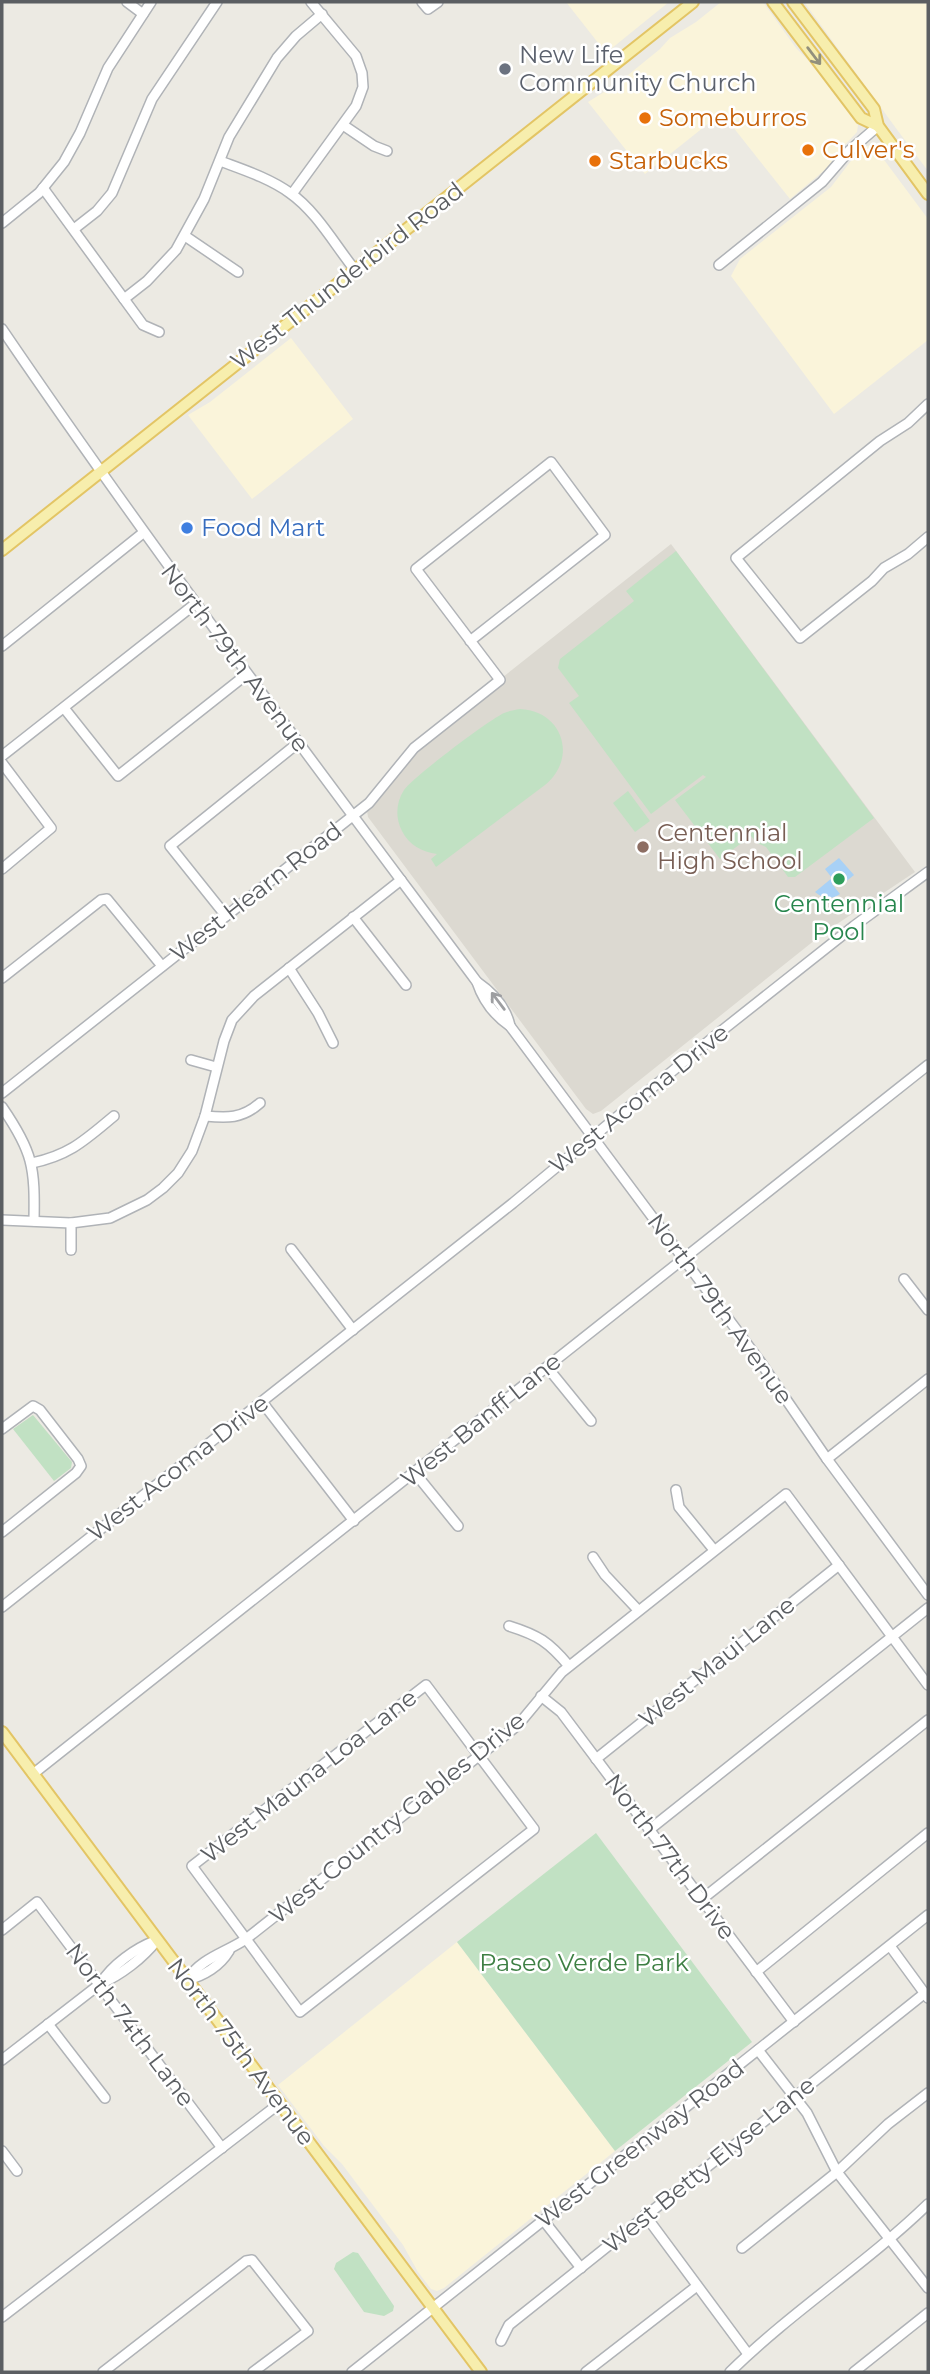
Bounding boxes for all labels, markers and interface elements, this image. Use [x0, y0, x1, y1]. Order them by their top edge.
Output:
place label: New Life Community Church [519, 40, 756, 97]
one-way arrow [807, 47, 822, 65]
marker: New Life Community Church [497, 61, 513, 77]
place label: Someburros [659, 103, 807, 132]
marker: Someburros [637, 110, 653, 126]
place label: Culver's [822, 135, 915, 164]
marker: Culver's [800, 142, 816, 158]
place label: Starbucks [609, 146, 728, 175]
marker: Starbucks [587, 153, 603, 169]
street label: West Thunderbird Road [224, 176, 469, 376]
place label: Food Mart [201, 513, 325, 542]
marker: Food Mart [179, 520, 195, 536]
street label: North 79th Avenue [155, 558, 316, 758]
street label: West Hearn Road [164, 816, 347, 968]
place label: Centennial High School [657, 818, 803, 875]
marker: Centennial High School [635, 839, 651, 855]
marker: Centennial Pool [831, 871, 847, 887]
place label: Centennial Pool [774, 889, 904, 946]
one-way arrow [490, 992, 505, 1011]
street label: West Acoma Drive [543, 1018, 734, 1180]
street label: North 79th Avenue [641, 1208, 799, 1410]
street label: West Banff Lane [395, 1346, 567, 1493]
street label: West Acoma Drive [81, 1388, 274, 1547]
street label: West Maui Lane [633, 1590, 801, 1733]
street label: West Mauna Loa Lane [195, 1682, 422, 1869]
street label: West Country Gables Drive [263, 1705, 530, 1930]
street label: North 77th Drive [599, 1768, 742, 1945]
street label: North 74th Lane [60, 1938, 201, 2112]
park label: Paseo Verde Park [479, 1948, 689, 1977]
street label: North 75th Avenue [162, 1952, 321, 2151]
street label: West Greenway Road [530, 2053, 750, 2234]
street label: West Betty Elyse Lane [597, 2070, 821, 2259]

